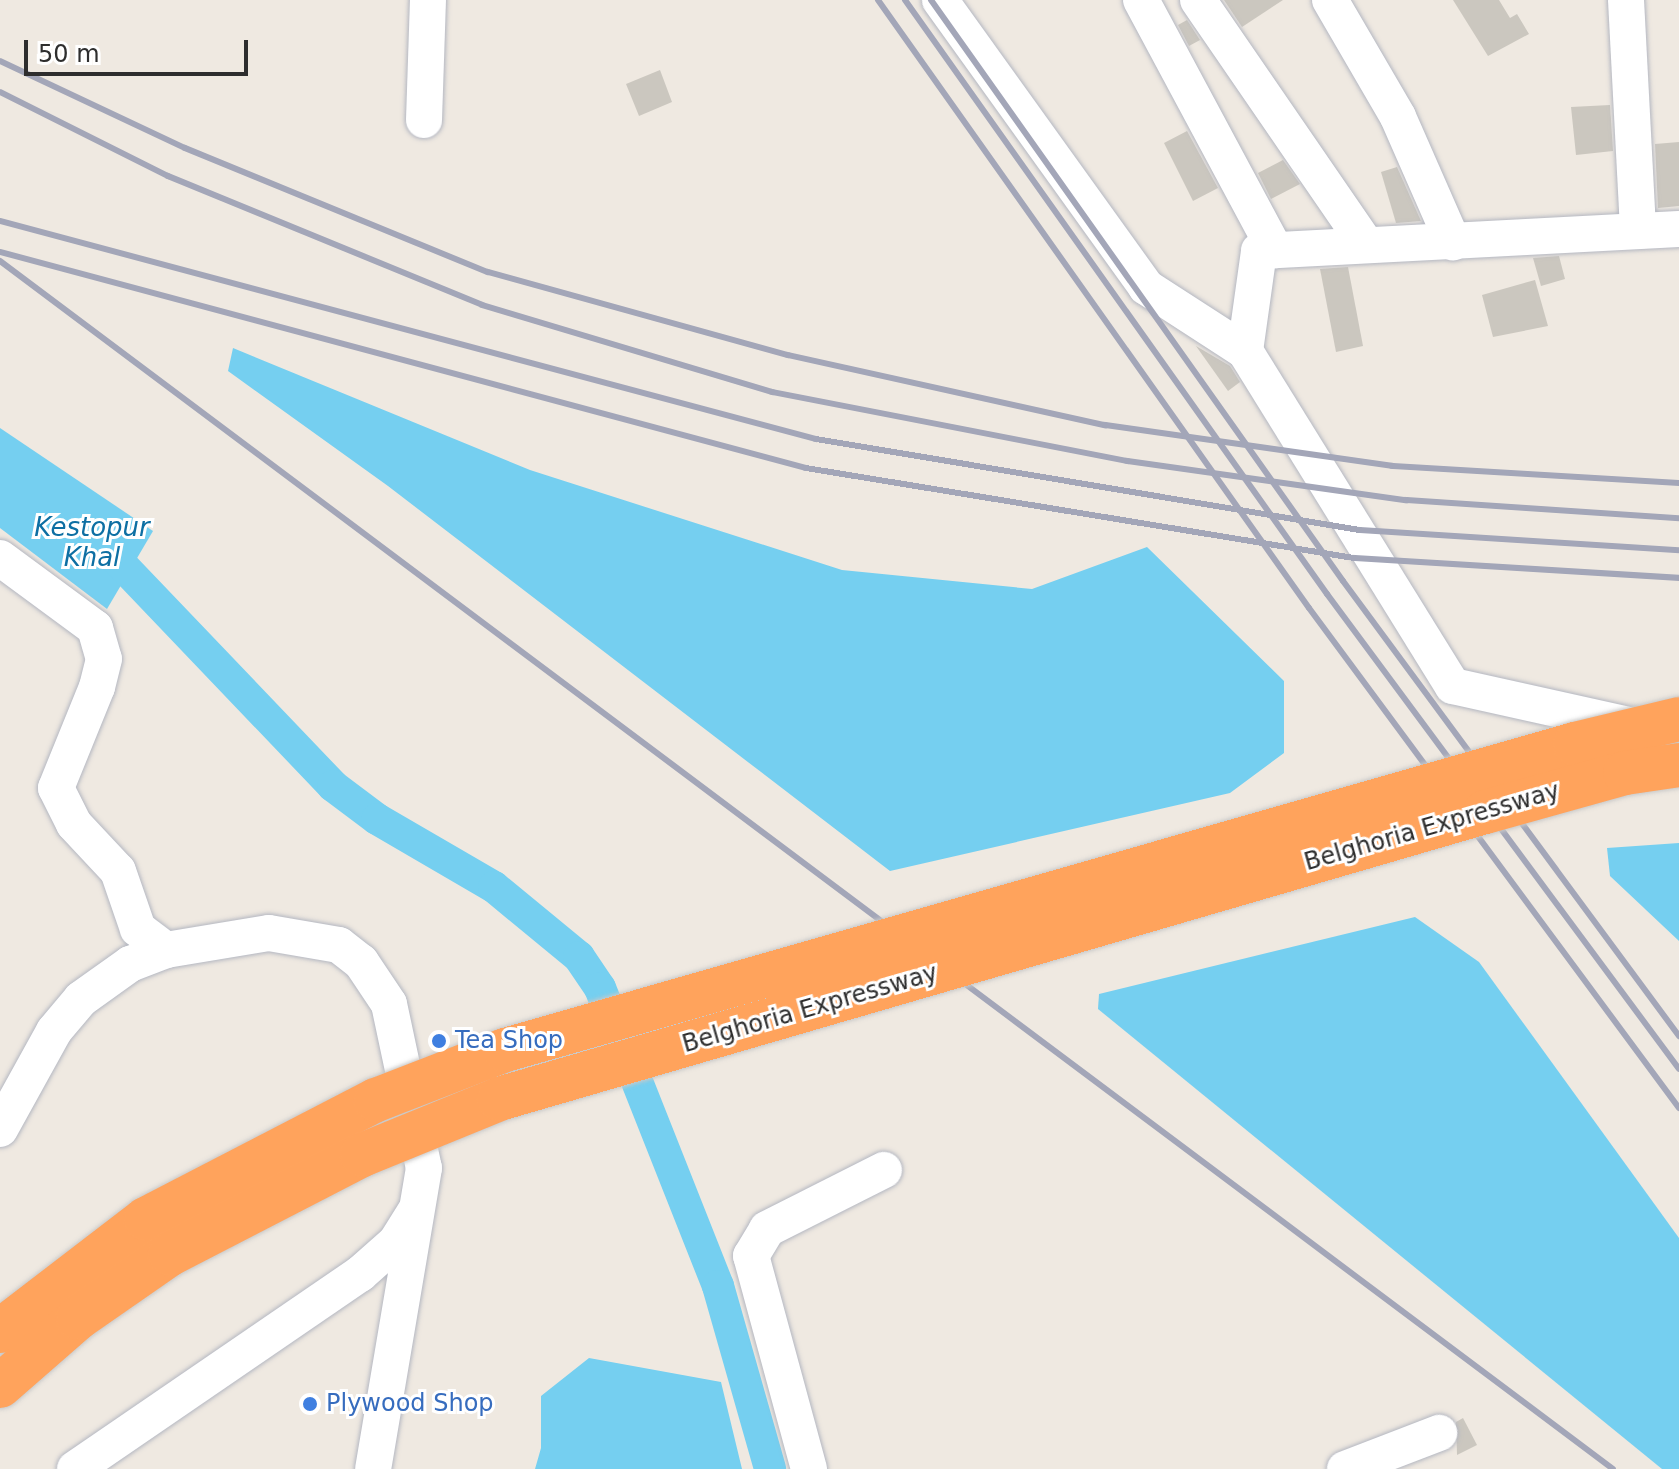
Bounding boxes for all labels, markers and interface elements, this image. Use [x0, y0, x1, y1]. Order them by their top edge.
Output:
scale bar [28, 24, 252, 74]
text: 50 m [38, 40, 100, 68]
water label: Kestopur Khal [34, 512, 150, 574]
street label: Belghoria Expressway [1301, 777, 1563, 877]
street label: Belghoria Expressway [679, 959, 941, 1059]
place label: Tea Shop [455, 1027, 563, 1055]
marker: Tea Shop [430, 1032, 448, 1050]
place label: Plywood Shop [326, 1390, 494, 1418]
marker: Plywood Shop [301, 1395, 319, 1413]

